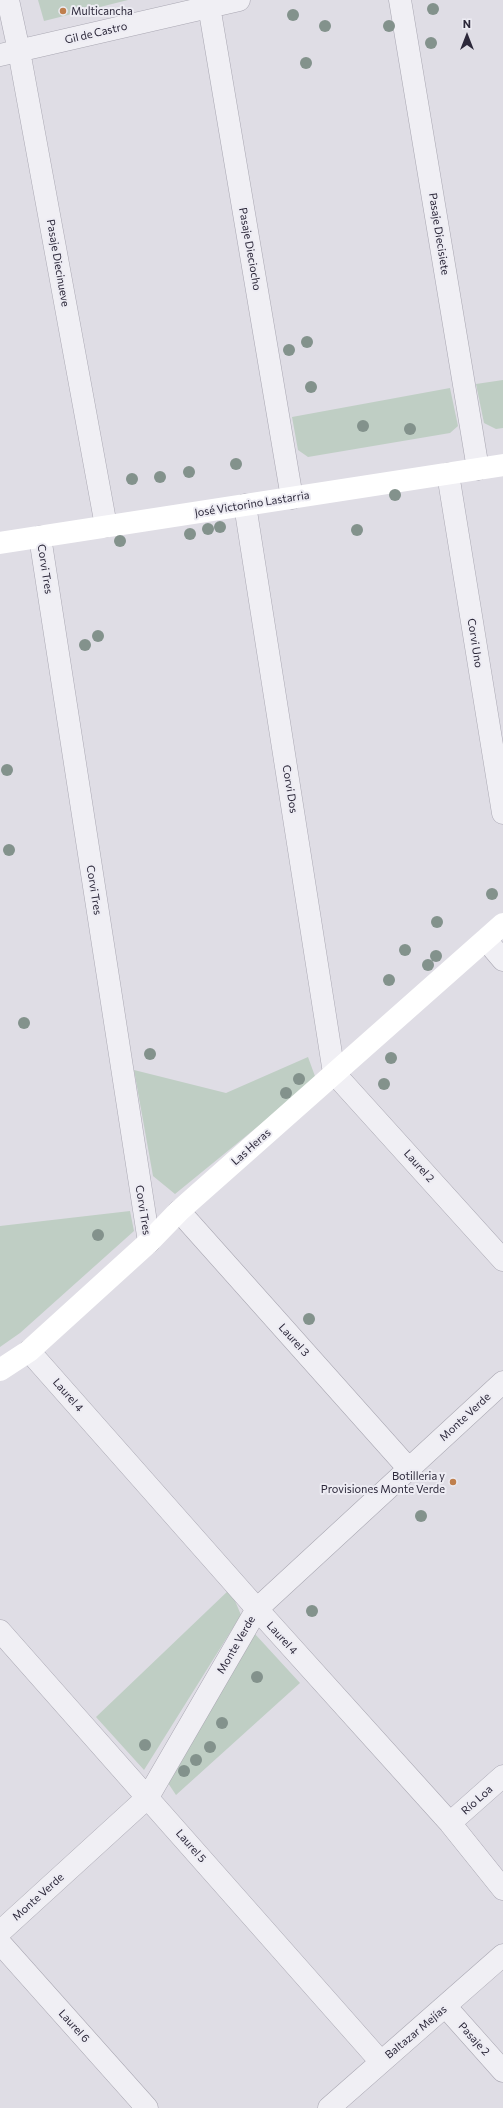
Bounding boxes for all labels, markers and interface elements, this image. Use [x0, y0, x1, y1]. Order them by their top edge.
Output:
place label: Multicancha [71, 4, 133, 18]
marker: Multicancha [58, 6, 68, 16]
north arrow [447, 16, 487, 56]
text: N [463, 17, 471, 30]
street label: Gil de Castro [64, 19, 128, 47]
street label: Pasaje Diecisiete [426, 192, 452, 276]
street label: Pasaje Dieciocho [236, 206, 264, 292]
street label: Pasaje Diecinueve [44, 218, 72, 308]
street label: José Victorino Lastarria [194, 488, 310, 520]
street label: Corvi Tres [35, 543, 55, 595]
street label: Corvi Uno [465, 617, 485, 669]
street label: Corvi Dos [280, 764, 300, 814]
street label: Corvi Tres [84, 864, 104, 916]
street label: Las Heras [229, 1126, 273, 1168]
street label: Laurel 2 [401, 1147, 437, 1185]
street label: Corvi Tres [133, 1184, 153, 1236]
street label: Laurel 3 [276, 1321, 312, 1359]
street label: Laurel 4 [50, 1376, 86, 1414]
street label: Monte Verde [437, 1390, 493, 1444]
place label: Botilleria y Provisiones Monte Verde [321, 1469, 445, 1495]
marker: Botilleria y Provisiones Monte Verde [448, 1477, 458, 1487]
street label: Monte Verde [214, 1614, 258, 1676]
street label: Laurel 4 [264, 1619, 300, 1657]
street label: Río Loa [459, 1783, 495, 1817]
street label: Laurel 5 [173, 1827, 209, 1865]
street label: Monte Verde [10, 1870, 66, 1924]
street label: Baltazar Mejías [383, 2002, 449, 2062]
street label: Laurel 6 [56, 2007, 92, 2045]
street label: Pasaje 2 [456, 2020, 492, 2058]

